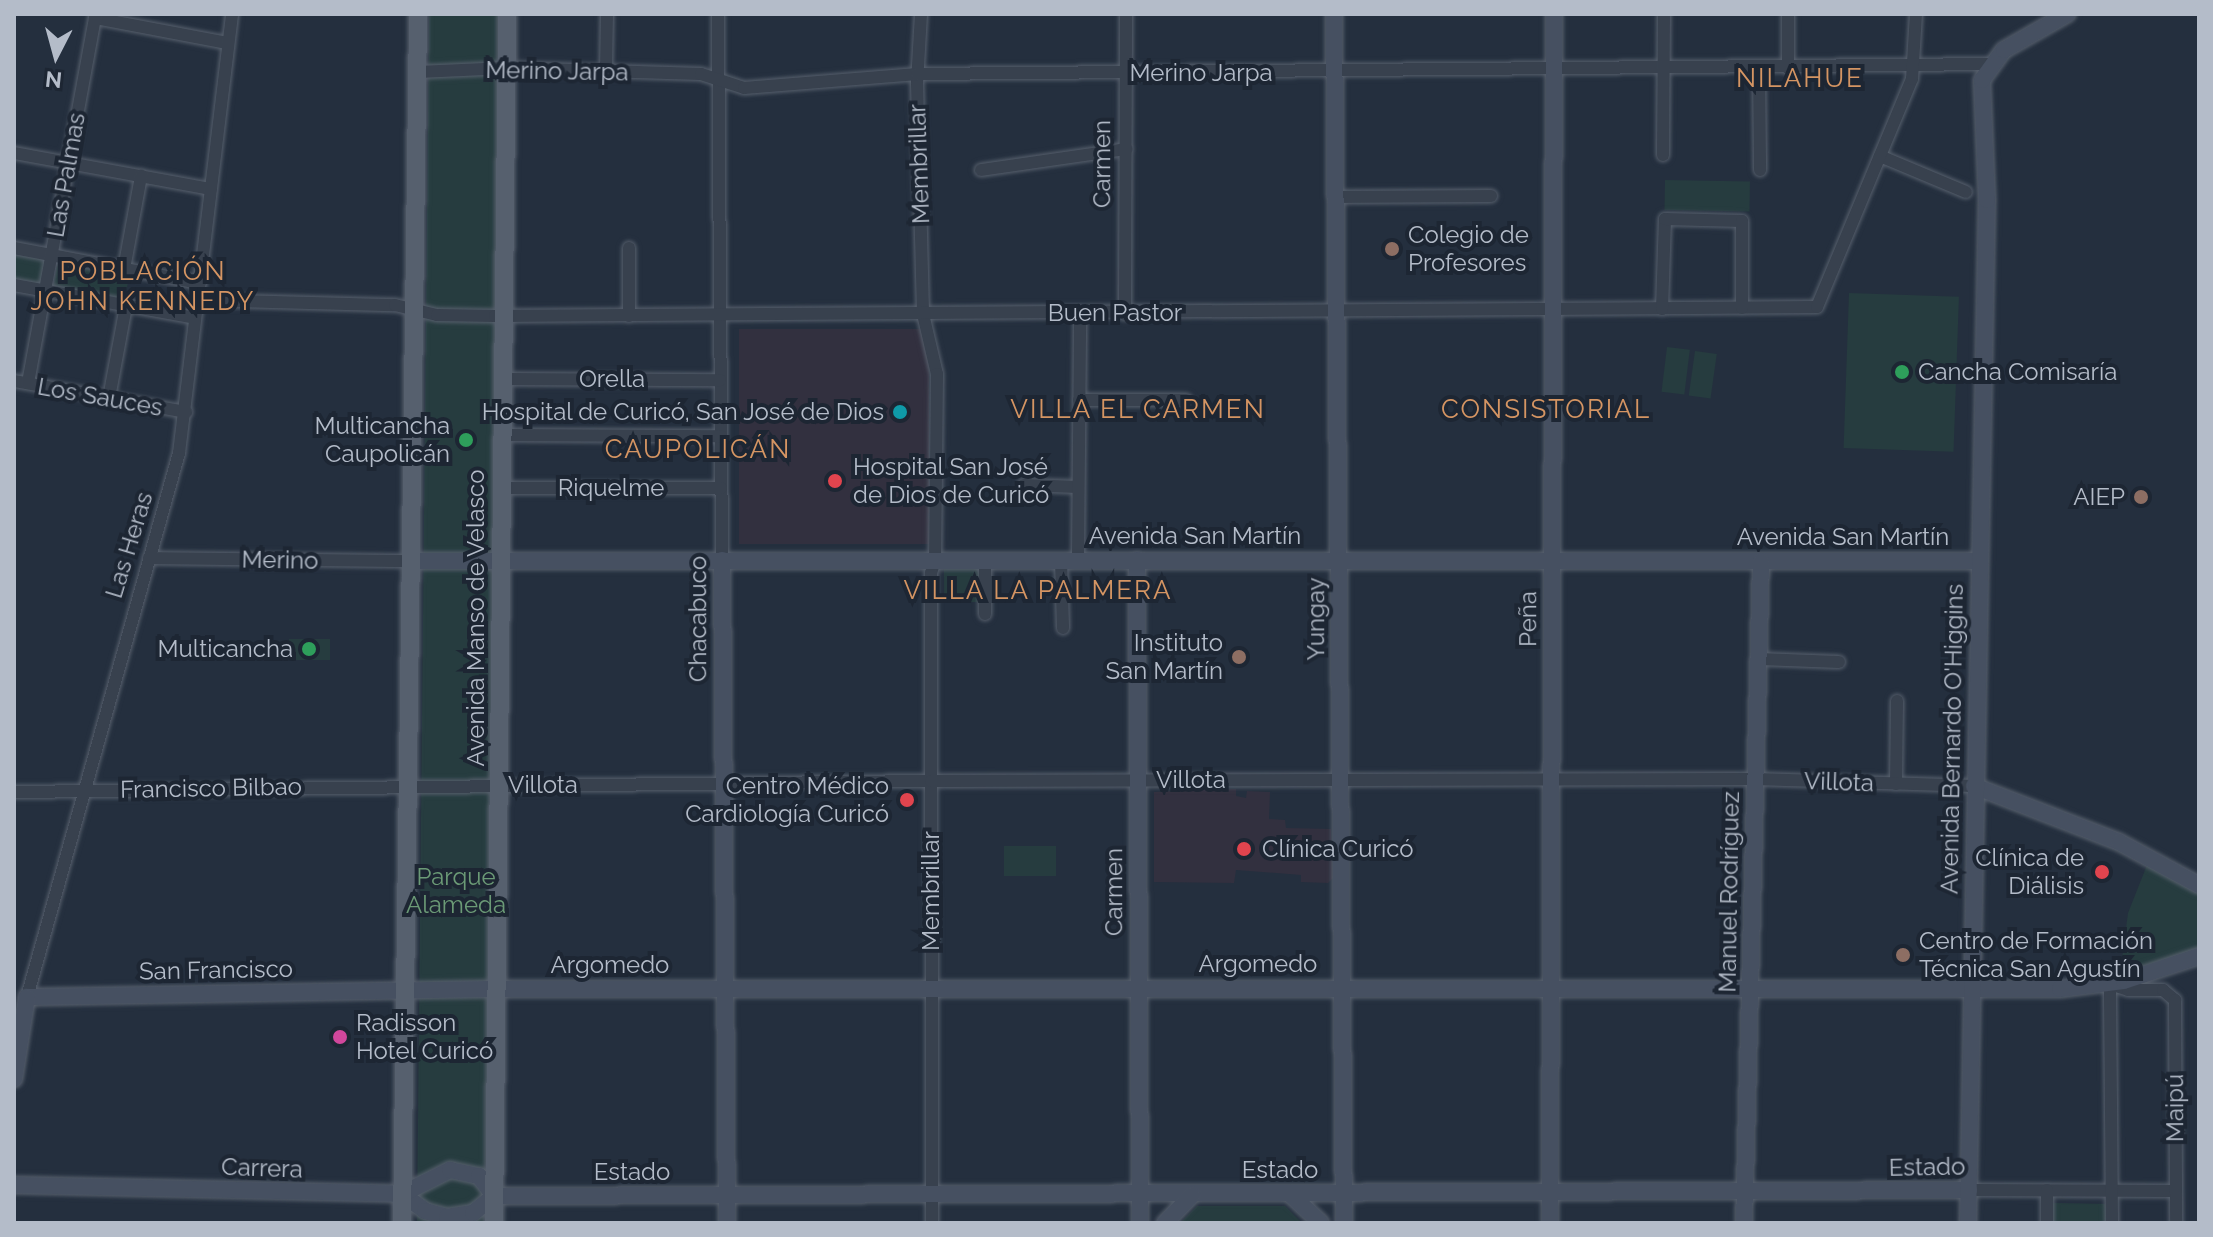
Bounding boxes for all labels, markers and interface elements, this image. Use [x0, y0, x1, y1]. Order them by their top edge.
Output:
north arrow [16, 16, 96, 96]
street label: Merino Jarpa [485, 55, 629, 87]
street label: Merino Jarpa [1129, 59, 1273, 87]
district label: NILAHUE [1736, 63, 1864, 95]
text: N [44, 66, 63, 94]
street label: Membrillar [903, 104, 935, 224]
street label: Las Palmas [41, 111, 91, 239]
street label: Carmen [1088, 120, 1116, 208]
place label: Colegio de Profesores [1408, 221, 1529, 277]
marker: Colegio de Profesores [1383, 240, 1401, 258]
district label: POBLACIÓN JOHN KENNEDY [31, 256, 255, 318]
street label: Buen Pastor [1048, 299, 1182, 327]
place label: Cancha Comisaría [1918, 358, 2117, 386]
marker: Cancha Comisaría [1893, 363, 1911, 381]
street label: Orella [579, 365, 645, 393]
street label: Los Sauces [35, 372, 165, 422]
district label: VILLA EL CARMEN [1009, 394, 1267, 426]
district label: CONSISTORIAL [1441, 394, 1651, 426]
place label: Hospital de Curicó, San José de Dios [480, 398, 884, 426]
marker: Hospital de Curicó, San José de Dios [891, 403, 909, 421]
place label: Multicancha Caupolicán [314, 412, 450, 468]
marker: Multicancha Caupolicán [457, 431, 475, 449]
district label: CAUPOLICÁN [605, 434, 791, 466]
place label: Hospital San José de Dios de Curicó [853, 453, 1049, 509]
street label: Avenida Manso de Velasco [462, 469, 490, 767]
marker: Hospital San José de Dios de Curicó [824, 470, 846, 492]
street label: Riquelme [558, 474, 664, 502]
place label: AIEP [2073, 483, 2125, 511]
street label: Las Heras [99, 488, 159, 602]
marker: AIEP [2132, 488, 2150, 506]
street label: Avenida San Martín [1089, 522, 1301, 550]
street label: Avenida San Martín [1737, 523, 1949, 551]
street label: Merino [241, 545, 319, 575]
street label: Chacabuco [684, 556, 712, 682]
district label: VILLA LA PALMERA [903, 575, 1173, 607]
street label: Yungay [1302, 578, 1330, 660]
street label: Avenida Bernardo O'Higgins [1935, 584, 1969, 894]
street label: Peña [1514, 591, 1542, 647]
place label: Instituto San Martín [1106, 629, 1223, 685]
place label: Multicancha [157, 635, 293, 663]
marker: Multicancha [300, 640, 318, 658]
marker: Instituto San Martín [1230, 648, 1248, 666]
street label: Villota [1156, 766, 1226, 794]
street label: Villota [1804, 766, 1874, 798]
street label: Villota [508, 771, 578, 799]
street label: Francisco Bilbao [120, 772, 302, 804]
place label: Centro Médico Cardiología Curicó [685, 772, 889, 828]
marker: Centro Médico Cardiología Curicó [896, 789, 918, 811]
street label: Manuel Rodríguez [1713, 791, 1745, 993]
street label: Membrillar [917, 831, 945, 951]
place label: Clínica Curicó [1262, 835, 1414, 863]
marker: Clínica Curicó [1233, 838, 1255, 860]
place label: Clínica de Diálisis [1975, 844, 2084, 900]
street label: Carmen [1100, 848, 1128, 936]
marker: Clínica de Diálisis [2091, 861, 2113, 883]
park label: Parque Alameda [406, 863, 506, 919]
place label: Centro de Formación Técnica San Agustín [1919, 927, 2153, 983]
marker: Centro de Formación Técnica San Agustín [1894, 946, 1912, 964]
street label: Argomedo [1199, 950, 1317, 978]
street label: Argomedo [551, 951, 669, 979]
street label: San Francisco [139, 954, 293, 986]
place label: Radisson Hotel Curicó [356, 1009, 494, 1065]
marker: Radisson Hotel Curicó [331, 1028, 349, 1046]
street label: Maipú [2161, 1074, 2189, 1142]
street label: Carrera [221, 1152, 303, 1184]
street label: Estado [1889, 1152, 1965, 1182]
street label: Estado [1242, 1156, 1318, 1184]
street label: Estado [594, 1158, 670, 1186]

